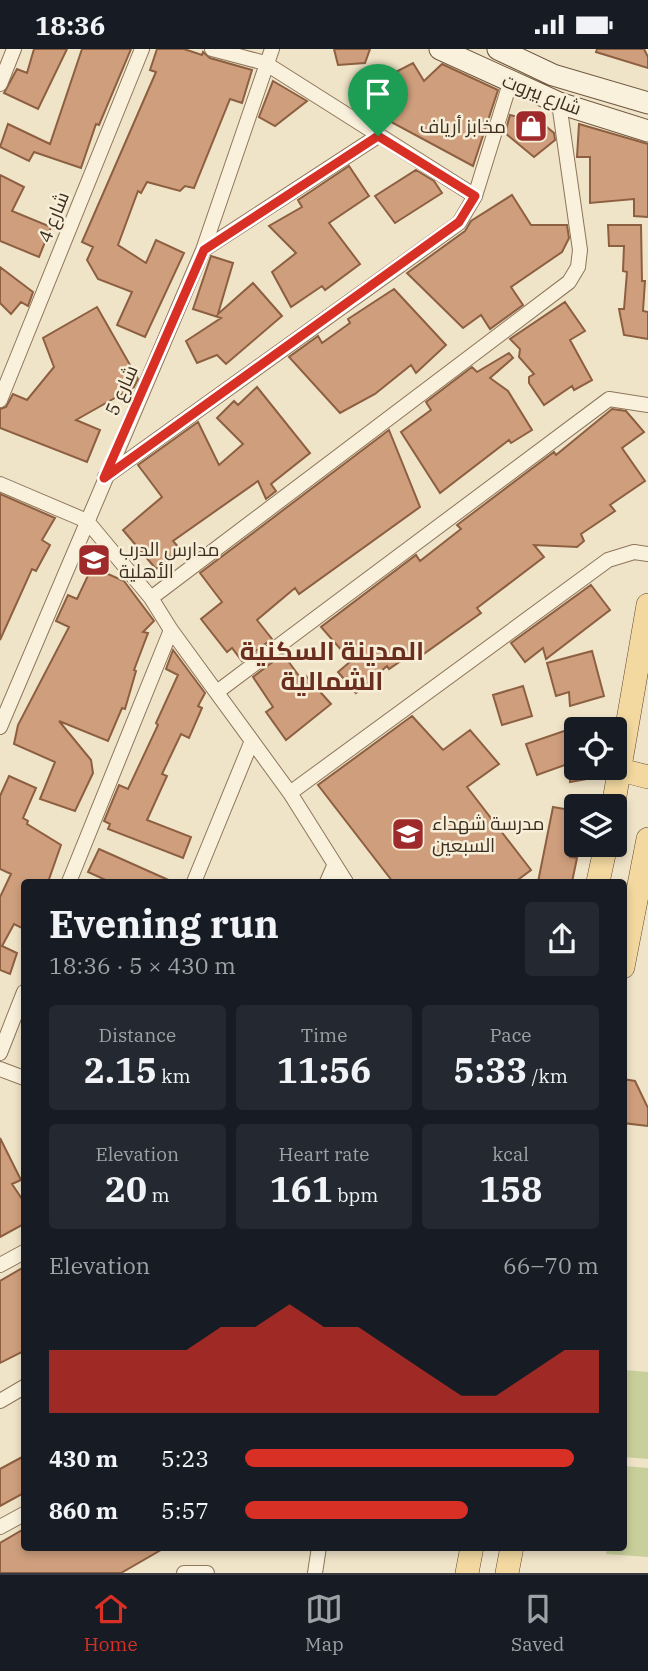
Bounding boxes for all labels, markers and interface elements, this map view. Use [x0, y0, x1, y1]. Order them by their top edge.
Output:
text: 18:36 [35, 8, 105, 42]
pin [348, 64, 408, 136]
street label: شارع بيروت [498, 68, 585, 122]
icon: arrive [359, 75, 397, 113]
shop icon: مخابز أرياف [512, 107, 550, 145]
place label: مخابز أرياف [420, 114, 506, 138]
street label: شارع 4 [32, 188, 76, 247]
street label: شارع 5 [99, 361, 144, 420]
place label: مدارس الدرب الأهلية [119, 537, 219, 583]
school or university icon: مدارس الدرب الأهلية [75, 541, 113, 579]
district label: المدينة السكنية الشمالية [240, 633, 424, 697]
map controls [564, 717, 627, 857]
button: locate [564, 717, 627, 780]
button: layers [564, 794, 627, 857]
place label: مدرسة شهداء السبعين [432, 811, 544, 857]
school or university icon: مدرسة شهداء السبعين [389, 815, 427, 853]
text: Evening run [49, 899, 279, 948]
button: share [525, 902, 599, 976]
text: 18:36 · 5 × 430 m [49, 950, 236, 980]
text: Distance [99, 1023, 176, 1047]
text: Time [301, 1023, 347, 1047]
text: Pace [490, 1023, 532, 1047]
text: 2.15 [84, 1047, 157, 1093]
text: 11:56 [277, 1047, 371, 1093]
text: 5:33 [454, 1047, 527, 1093]
text: km [157, 1064, 191, 1088]
text: /km [527, 1064, 568, 1088]
text: Elevation [95, 1142, 179, 1166]
text: Heart rate [279, 1142, 369, 1166]
text: kcal [492, 1142, 529, 1166]
text: 20 [105, 1166, 147, 1212]
text: 161 [270, 1166, 333, 1212]
text: 158 [479, 1166, 542, 1212]
text: m [147, 1183, 170, 1207]
text: bpm [333, 1183, 378, 1207]
text: Elevation [49, 1250, 150, 1280]
text: 66–70 m [503, 1250, 599, 1280]
text: 430 m [49, 1443, 118, 1473]
text: 5:23 [161, 1443, 209, 1473]
text: 860 m [49, 1495, 118, 1525]
text: 5:57 [161, 1495, 209, 1525]
tab: Home [84, 1590, 138, 1656]
tab: Map [305, 1590, 344, 1656]
tab: Saved [511, 1590, 564, 1656]

